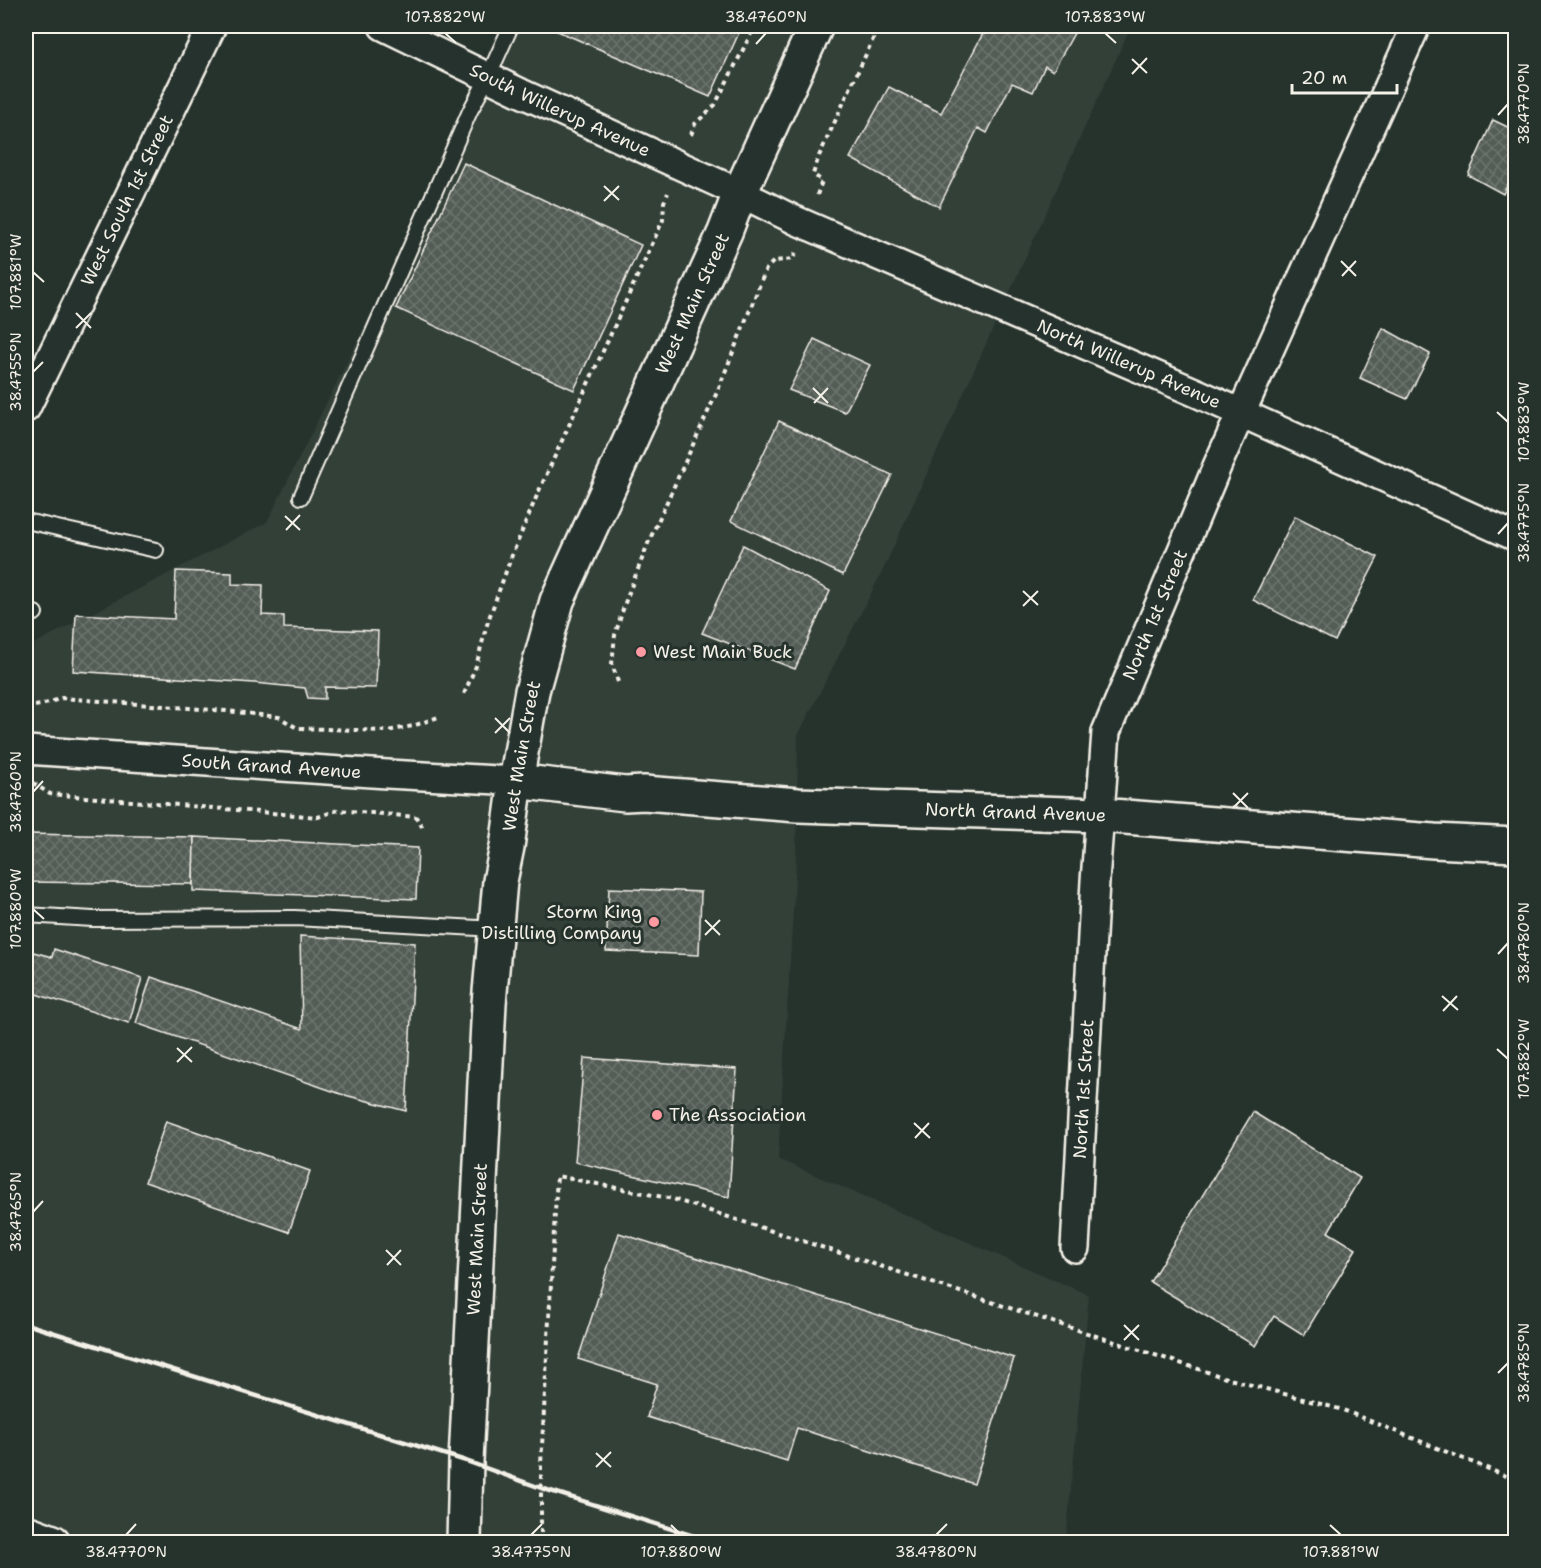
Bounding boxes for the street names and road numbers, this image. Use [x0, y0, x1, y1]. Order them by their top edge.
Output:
street label: South Willerup Avenue [466, 58, 654, 162]
street label: West South 1st Street [75, 111, 179, 290]
street label: West Main Street [650, 229, 735, 378]
street label: North Willerup Avenue [1033, 314, 1225, 414]
street label: North 1st Street [1117, 546, 1193, 684]
street label: West Main Street [497, 678, 546, 833]
street label: South Grand Avenue [181, 748, 362, 784]
street label: North Grand Avenue [925, 797, 1107, 828]
street label: North 1st Street [1068, 1019, 1099, 1160]
street label: West Main Street [461, 1162, 493, 1316]

